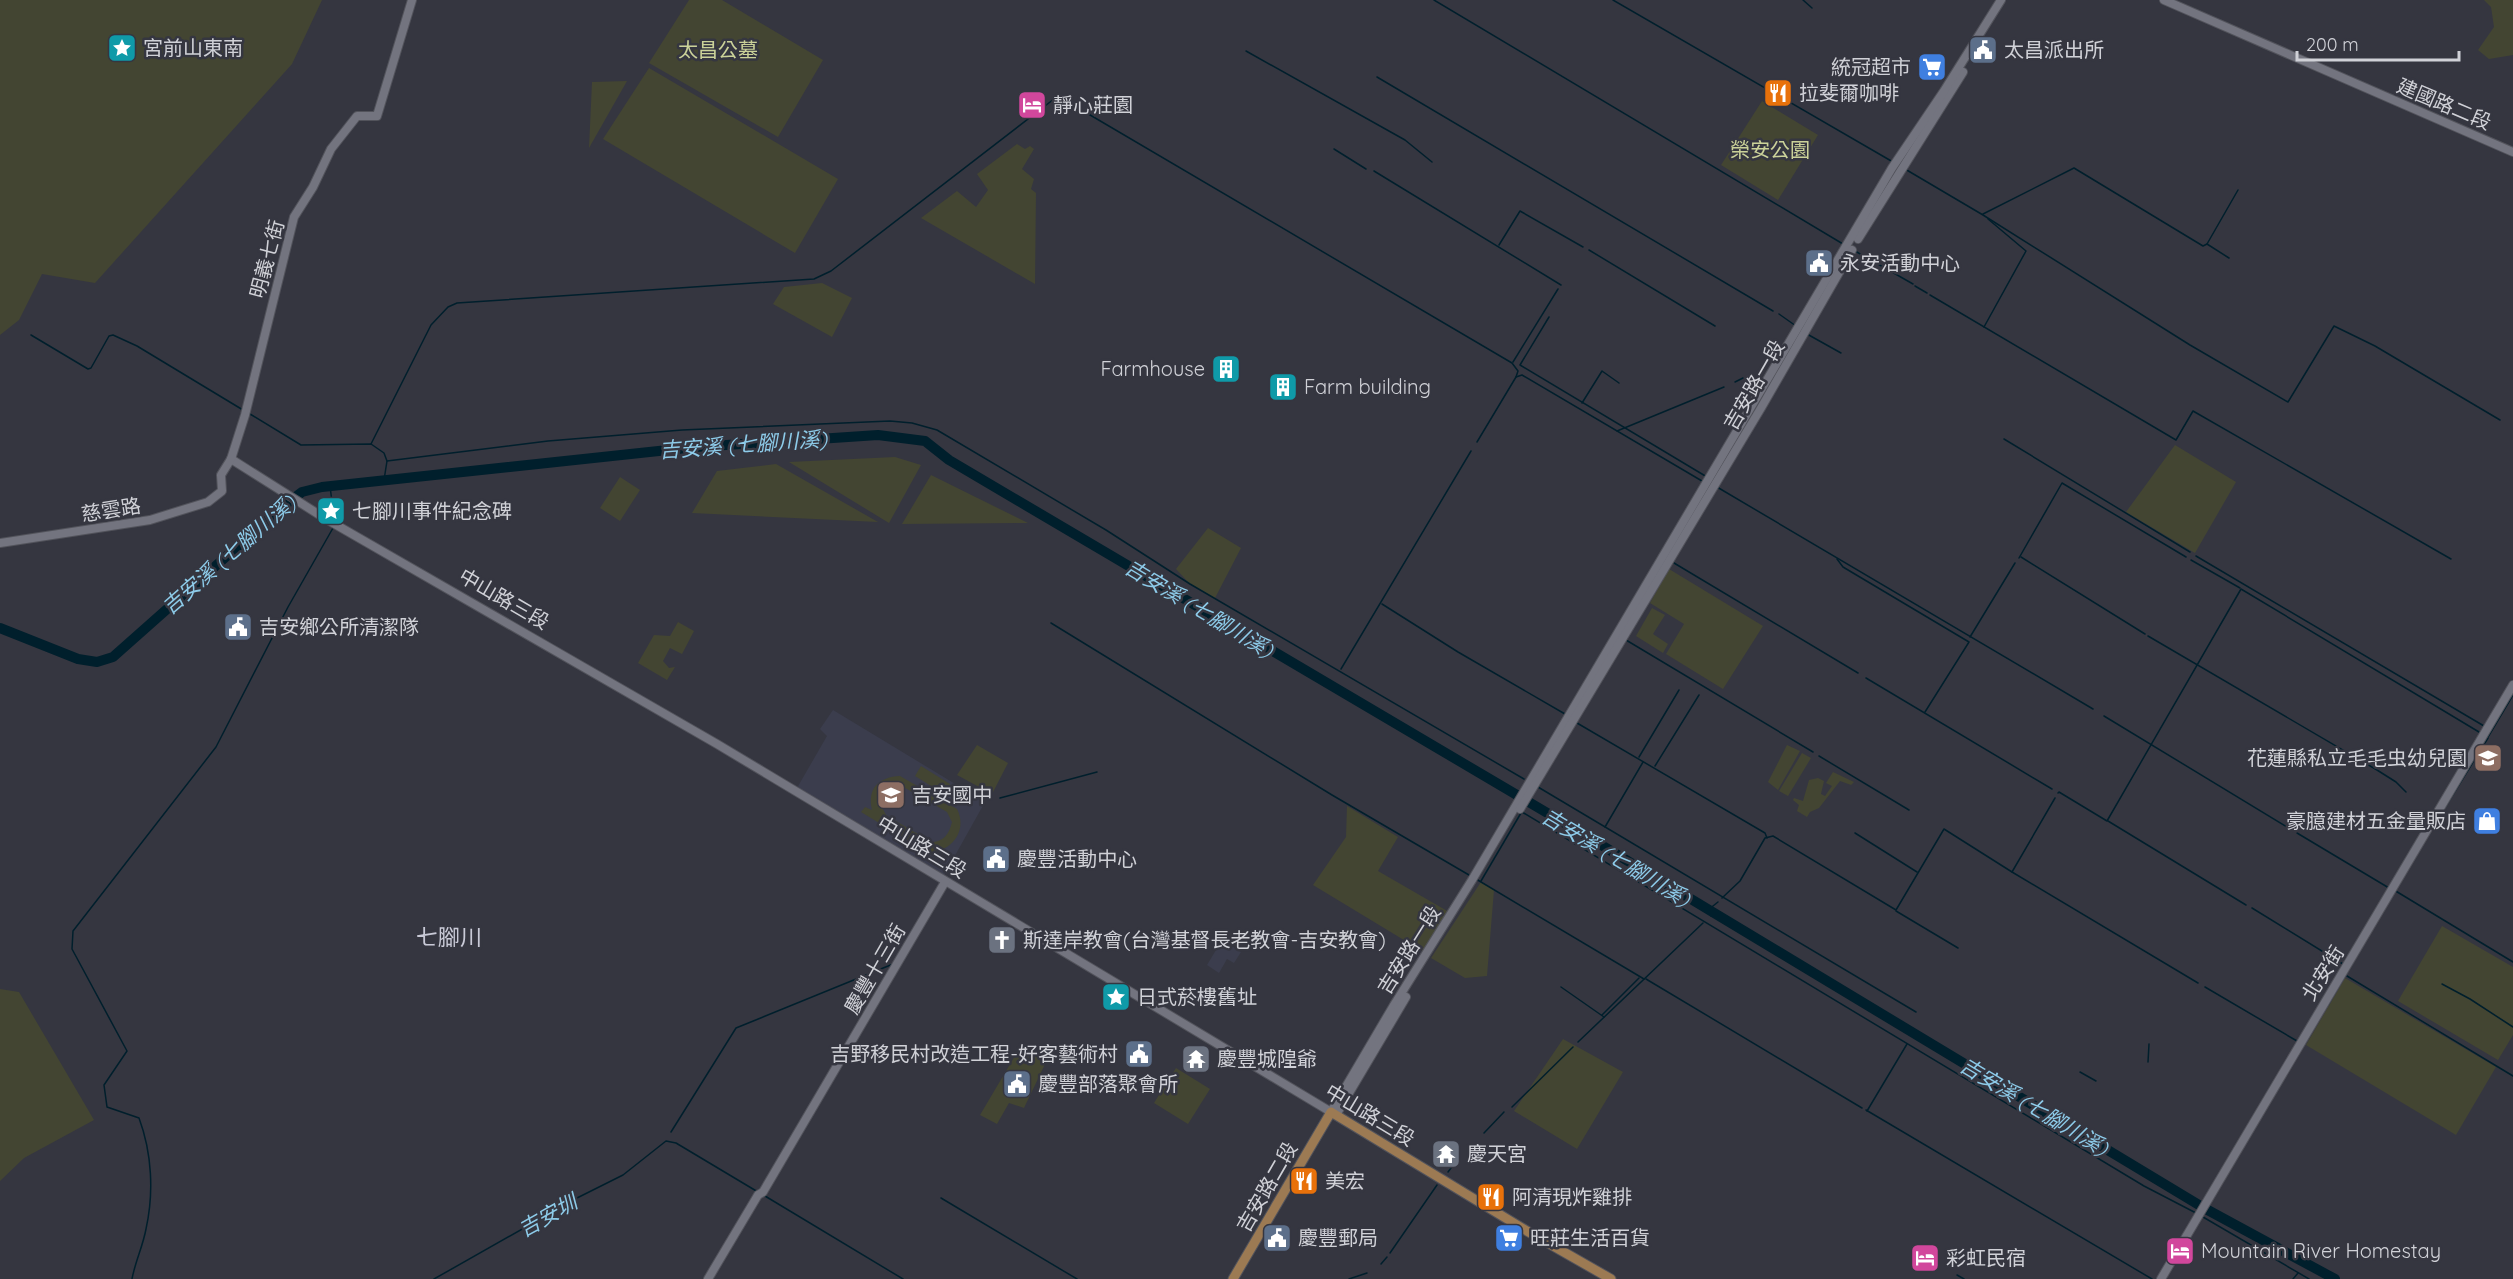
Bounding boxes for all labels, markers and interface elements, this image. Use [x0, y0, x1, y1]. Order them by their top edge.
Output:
scale bar [2297, 24, 2459, 62]
place icon: 宮前山東南 [106, 32, 138, 64]
text: 200 m [2306, 33, 2359, 56]
public building icon: 太昌派出所 [1967, 34, 1999, 66]
place label: 宮前山東南 [143, 35, 243, 60]
park label: 太昌公墓 [678, 37, 758, 62]
place label: 太昌派出所 [2004, 37, 2104, 62]
supermarket icon: 統冠超市 [1916, 51, 1948, 83]
place label: 統冠超市 [1831, 54, 1911, 79]
street label: 建國路二段 [2393, 72, 2495, 135]
restaurant icon: 拉斐爾咖啡 [1762, 77, 1794, 109]
place label: 拉斐爾咖啡 [1799, 80, 1899, 105]
hotel icon: 靜心莊園 [1016, 89, 1048, 121]
place label: 靜心莊園 [1053, 92, 1133, 117]
park label: 榮安公園 [1730, 137, 1810, 162]
street label: 明義七街 [244, 217, 289, 301]
public building icon: 永安活動中心 [1803, 247, 1835, 279]
place label: 永安活動中心 [1840, 250, 1960, 275]
street label: 吉安路一段 [1718, 335, 1789, 434]
building icon: Farmhouse [1210, 353, 1242, 385]
place label: Farmhouse [1101, 356, 1205, 381]
building icon: Farm building [1267, 371, 1299, 403]
place label: Farm building [1304, 374, 1431, 399]
water label: 吉安溪 (七腳川溪) [658, 425, 829, 463]
water label: 吉安溪 (七腳川溪) [156, 488, 301, 619]
street label: 慈雲路 [79, 492, 143, 527]
place icon: 七腳川事件紀念碑 [315, 495, 347, 527]
place label: 七腳川事件紀念碑 [352, 498, 512, 523]
water label: 吉安溪 (七腳川溪) [1121, 554, 1279, 663]
street label: 中山路三段 [455, 563, 554, 634]
public building icon: 吉安鄉公所清潔隊 [222, 611, 254, 643]
place label: 吉安鄉公所清潔隊 [259, 614, 419, 639]
school or university icon: 花蓮縣私立毛毛虫幼兒園 [2472, 742, 2504, 774]
place label: 花蓮縣私立毛毛虫幼兒園 [2247, 745, 2467, 770]
school or university icon: 吉安國中 [875, 779, 907, 811]
place label: 吉安國中 [912, 782, 992, 807]
water label: 吉安溪 (七腳川溪) [1538, 803, 1696, 912]
shop icon: 豪臆建材五金量販店 [2471, 805, 2503, 837]
place label: 豪臆建材五金量販店 [2286, 808, 2466, 833]
street label: 中山路三段 [873, 810, 972, 883]
public building icon: 慶豐活動中心 [980, 843, 1012, 875]
place label: 慶豐活動中心 [1017, 846, 1137, 871]
street label: 吉安路一段 [1371, 901, 1446, 999]
street label: 慶豐十三街 [839, 919, 910, 1018]
district label: 七腳川 [416, 923, 482, 951]
church icon: 斯達岸教會(台灣基督長老教會-吉安教會) [986, 924, 1018, 956]
place label: 斯達岸教會(台灣基督長老教會-吉安教會) [1023, 927, 1386, 952]
street label: 北安街 [2296, 941, 2349, 1005]
place icon: 日式菸樓舊址 [1100, 981, 1132, 1013]
place label: 日式菸樓舊址 [1137, 984, 1257, 1009]
public building icon: 吉野移民村改造工程-好客藝術村 [1123, 1038, 1155, 1070]
place label: 吉野移民村改造工程-好客藝術村 [830, 1041, 1118, 1066]
temple icon: 慶豐城隍爺 [1180, 1043, 1212, 1075]
place label: 慶豐城隍爺 [1217, 1046, 1317, 1071]
water label: 吉安溪 (七腳川溪) [1956, 1052, 2114, 1161]
public building icon: 慶豐部落聚會所 [1001, 1068, 1033, 1100]
place label: 慶豐部落聚會所 [1038, 1071, 1178, 1096]
street label: 中山路三段 [1321, 1078, 1420, 1151]
street label: 吉安路二段 [1231, 1137, 1302, 1236]
temple icon: 慶天宮 [1430, 1138, 1462, 1170]
place label: 慶天宮 [1467, 1141, 1527, 1166]
restaurant icon: 美宏 [1288, 1165, 1320, 1197]
place label: 美宏 [1325, 1168, 1365, 1193]
restaurant icon: 阿清現炸雞排 [1475, 1181, 1507, 1213]
place label: 阿清現炸雞排 [1512, 1184, 1632, 1209]
water label: 吉安圳 [514, 1187, 584, 1242]
public building icon: 慶豐郵局 [1261, 1222, 1293, 1254]
supermarket icon: 旺莊生活百貨 [1493, 1222, 1525, 1254]
place label: 慶豐郵局 [1298, 1225, 1378, 1250]
place label: 旺莊生活百貨 [1530, 1225, 1650, 1250]
hotel icon: Mountain River Homestay [2164, 1235, 2196, 1267]
place label: Mountain River Homestay [2201, 1238, 2441, 1263]
hotel icon: 彩虹民宿 [1909, 1242, 1941, 1274]
place label: 彩虹民宿 [1946, 1245, 2026, 1270]

